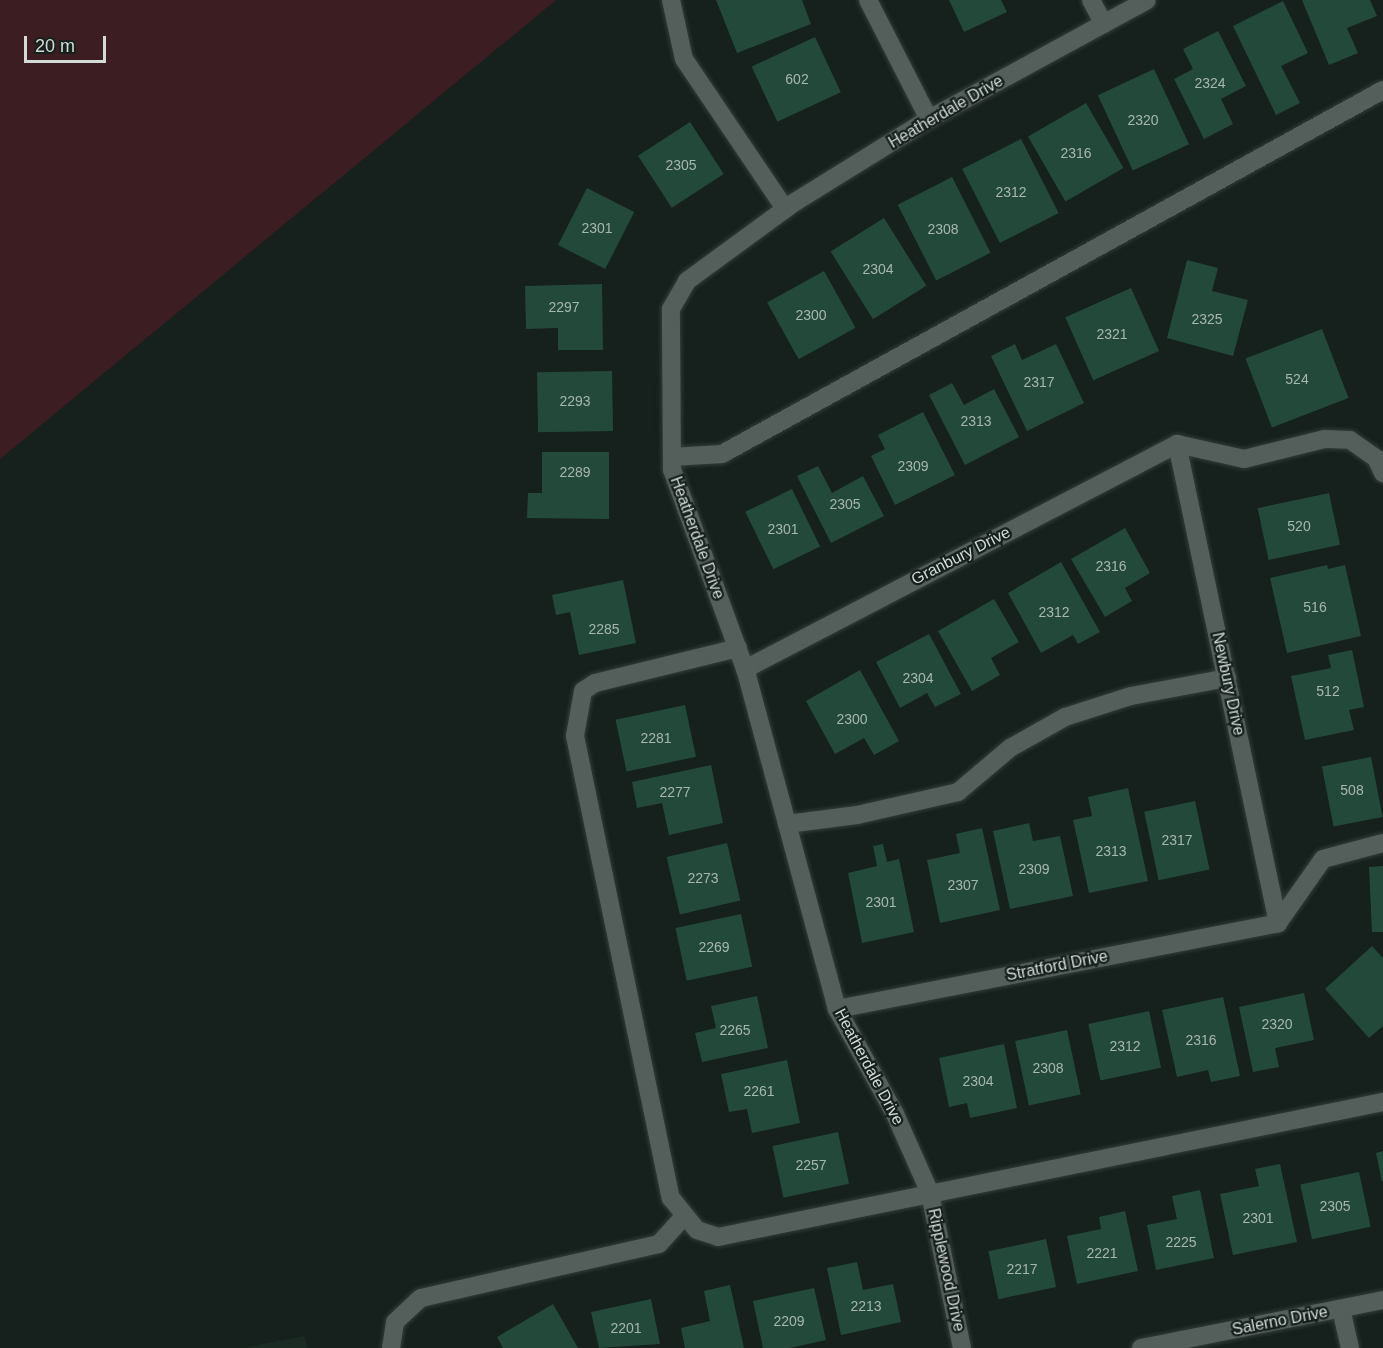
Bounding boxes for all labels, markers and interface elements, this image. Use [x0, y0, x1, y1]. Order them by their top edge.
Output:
scale bar [27, 24, 110, 62]
text: 20 m [35, 36, 75, 56]
house number: 602 [785, 71, 809, 87]
street label: Heatherdale Drive [885, 71, 1007, 153]
house number: 2324 [1194, 75, 1226, 91]
house number: 2320 [1127, 112, 1159, 128]
house number: 2316 [1060, 145, 1092, 161]
house number: 2305 [665, 157, 697, 173]
house number: 2312 [995, 184, 1027, 200]
house number: 2301 [581, 220, 613, 236]
house number: 2308 [927, 221, 959, 237]
house number: 2304 [862, 261, 894, 277]
house number: 2297 [548, 299, 580, 315]
house number: 2300 [795, 307, 827, 323]
house number: 2325 [1191, 311, 1223, 327]
house number: 2321 [1096, 326, 1128, 342]
house number: 524 [1285, 371, 1309, 387]
house number: 2317 [1023, 374, 1055, 390]
house number: 2293 [559, 393, 591, 409]
house number: 2313 [960, 413, 992, 429]
house number: 2309 [897, 458, 929, 474]
house number: 2289 [559, 464, 591, 480]
street label: Heatherdale Drive [666, 474, 728, 602]
house number: 2305 [829, 496, 861, 512]
house number: 520 [1287, 518, 1311, 534]
house number: 2301 [767, 521, 799, 537]
street label: Granbury Drive [908, 523, 1014, 589]
house number: 2316 [1095, 558, 1127, 574]
house number: 516 [1303, 599, 1327, 615]
house number: 2312 [1038, 604, 1070, 620]
house number: 2285 [588, 621, 620, 637]
street label: Newbury Drive [1208, 631, 1248, 737]
house number: 2304 [902, 670, 934, 686]
house number: 512 [1316, 683, 1340, 699]
house number: 2300 [836, 711, 868, 727]
house number: 2281 [640, 730, 672, 746]
house number: 508 [1340, 782, 1364, 798]
house number: 2277 [659, 784, 691, 800]
house number: 2317 [1161, 832, 1193, 848]
house number: 2313 [1095, 843, 1127, 859]
house number: 2309 [1018, 861, 1050, 877]
house number: 2273 [687, 870, 719, 886]
house number: 2307 [947, 877, 979, 893]
house number: 2301 [865, 894, 897, 910]
house number: 2269 [698, 939, 730, 955]
street label: Stratford Drive [1005, 947, 1109, 985]
street label: Heatherdale Drive [830, 1006, 908, 1128]
house number: 2320 [1261, 1016, 1293, 1032]
house number: 2265 [719, 1022, 751, 1038]
house number: 2316 [1185, 1032, 1217, 1048]
house number: 2312 [1109, 1038, 1141, 1054]
house number: 2308 [1032, 1060, 1064, 1076]
house number: 2304 [962, 1073, 994, 1089]
house number: 2261 [743, 1083, 775, 1099]
house number: 2257 [795, 1157, 827, 1173]
house number: 2305 [1319, 1198, 1351, 1214]
street label: Ripplewood Drive [924, 1207, 968, 1333]
house number: 2301 [1242, 1210, 1274, 1226]
house number: 2225 [1165, 1234, 1197, 1250]
house number: 2221 [1086, 1245, 1118, 1261]
house number: 2217 [1006, 1261, 1038, 1277]
house number: 2213 [850, 1298, 882, 1314]
street label: Salerno Drive [1231, 1302, 1329, 1340]
house number: 2209 [773, 1313, 805, 1329]
house number: 2201 [610, 1320, 642, 1336]

